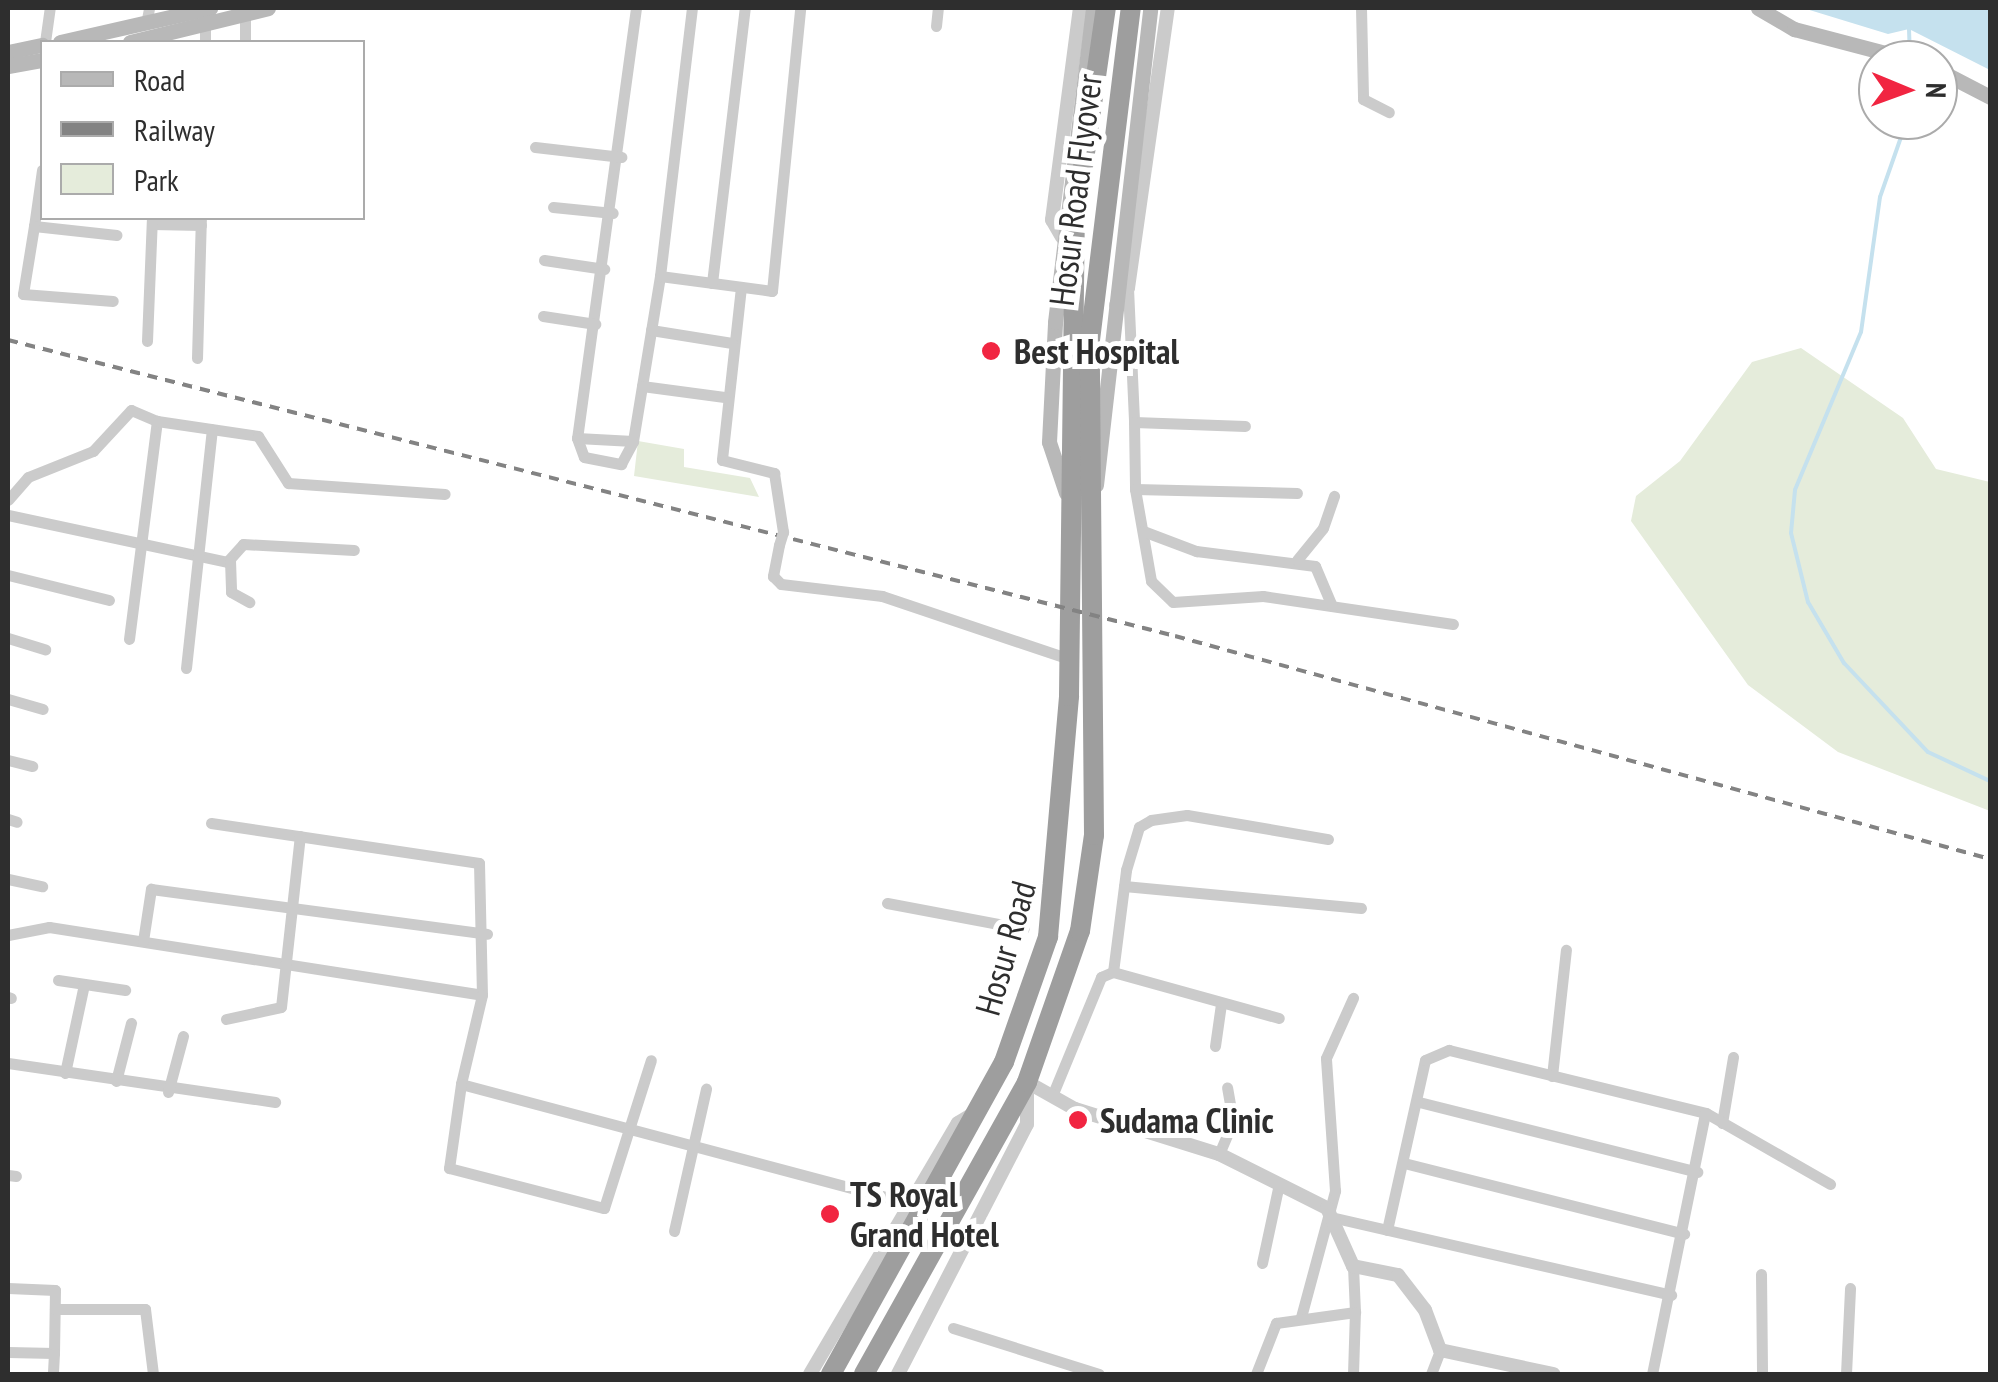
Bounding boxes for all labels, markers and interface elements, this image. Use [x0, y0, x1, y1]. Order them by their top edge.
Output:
legend [40, 40, 365, 220]
north arrow [1858, 40, 1958, 140]
text: Road [134, 60, 185, 99]
street label: Hosur Road Flyover [1040, 72, 1110, 308]
text: N [1918, 83, 1955, 98]
text: Railway [134, 110, 215, 149]
text: Park [134, 160, 179, 199]
place label: Best Hospital [1014, 330, 1179, 372]
marker: Best Hospital [978, 338, 1004, 364]
street label: Hosur Road [966, 876, 1044, 1020]
place label: Sudama Clinic [1100, 1099, 1274, 1141]
marker: Sudama Clinic [1065, 1107, 1091, 1133]
place label: TS Royal Grand Hotel [850, 1173, 999, 1255]
marker: TS Royal Grand Hotel [819, 1203, 841, 1225]

